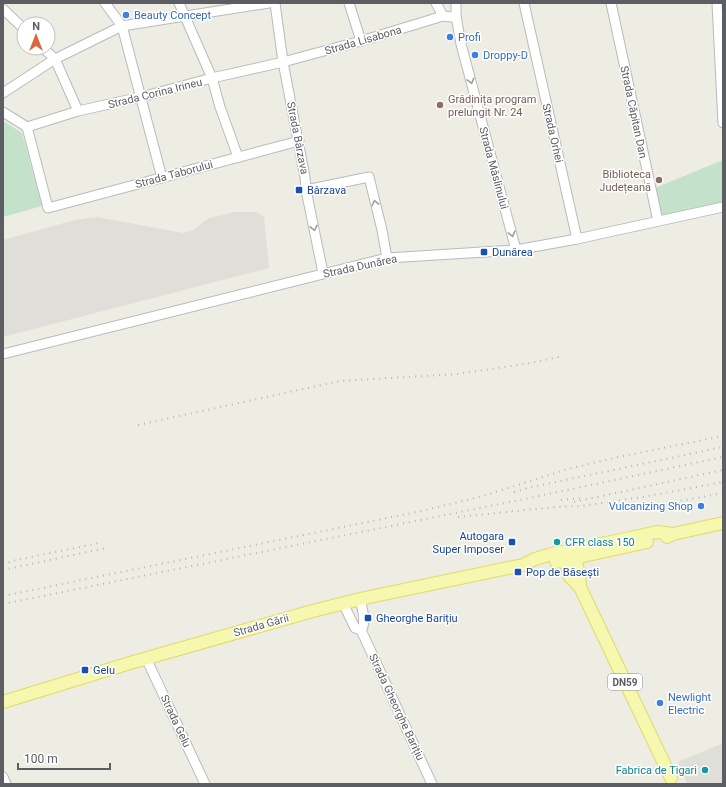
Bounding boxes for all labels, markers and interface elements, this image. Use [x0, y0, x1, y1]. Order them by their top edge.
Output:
place label: Beauty Concept [134, 9, 212, 22]
marker: Beauty Concept [121, 10, 131, 20]
north arrow [16, 16, 56, 56]
text: N [32, 20, 40, 33]
street label: Strada Lisabona [323, 23, 403, 58]
place label: Profi [458, 31, 481, 44]
marker: Profi [445, 32, 455, 42]
place label: Droppy-D [483, 49, 528, 62]
marker: Droppy-D [470, 50, 480, 60]
street label: Strada Căpitan Dan [617, 65, 650, 160]
street label: Strada Corina Irineu [107, 76, 204, 111]
one-way arrow [466, 77, 475, 84]
place label: Grădinița program prelungit Nr. 24 [448, 93, 536, 119]
marker: Grădinița program prelungit Nr. 24 [435, 100, 445, 110]
street label: Strada Bârzava [284, 101, 311, 176]
street label: Strada Orhei [539, 102, 566, 164]
street label: Strada Măslinului [476, 126, 511, 211]
street label: Strada Taborului [134, 158, 214, 191]
place label: Biblioteca Județeană [599, 168, 651, 194]
marker: Biblioteca Județeană [654, 175, 664, 185]
place label: Bârzava [307, 184, 346, 197]
marker: Bârzava [294, 185, 304, 195]
one-way arrow [372, 200, 380, 207]
one-way arrow [309, 225, 317, 231]
one-way arrow [507, 231, 515, 237]
place label: Dunărea [492, 246, 533, 259]
marker: Dunărea [479, 247, 489, 257]
street label: Strada Dunărea [322, 252, 398, 281]
place label: Vulcanizing Shop [609, 500, 693, 513]
marker: Vulcanizing Shop [696, 501, 706, 511]
place label: Autogara Super Imposer [433, 530, 504, 556]
place label: CFR class 150 [565, 536, 635, 549]
marker: Autogara Super Imposer [507, 537, 517, 547]
marker: CFR class 150 [552, 537, 562, 547]
place label: Pop de Băsești [526, 566, 599, 579]
marker: Pop de Băsești [513, 567, 523, 577]
street label: Strada Gării [232, 611, 290, 640]
place label: Gheorghe Barițiu [376, 612, 458, 625]
marker: Gheorghe Barițiu [363, 613, 373, 623]
street label: Strada Gheorghe Barițiu [366, 652, 427, 763]
place label: Gelu [93, 664, 115, 677]
marker: Gelu [80, 665, 90, 675]
road number: DN59 [608, 674, 642, 690]
place label: Newlight Electric [668, 691, 712, 717]
street label: Strada Gelu [158, 693, 193, 750]
marker: Newlight Electric [655, 698, 665, 708]
scale bar [18, 745, 110, 771]
text: 100 m [24, 752, 58, 766]
place label: Fabrica de Tigari [616, 764, 697, 777]
marker: Fabrica de Tigari [700, 765, 710, 775]

